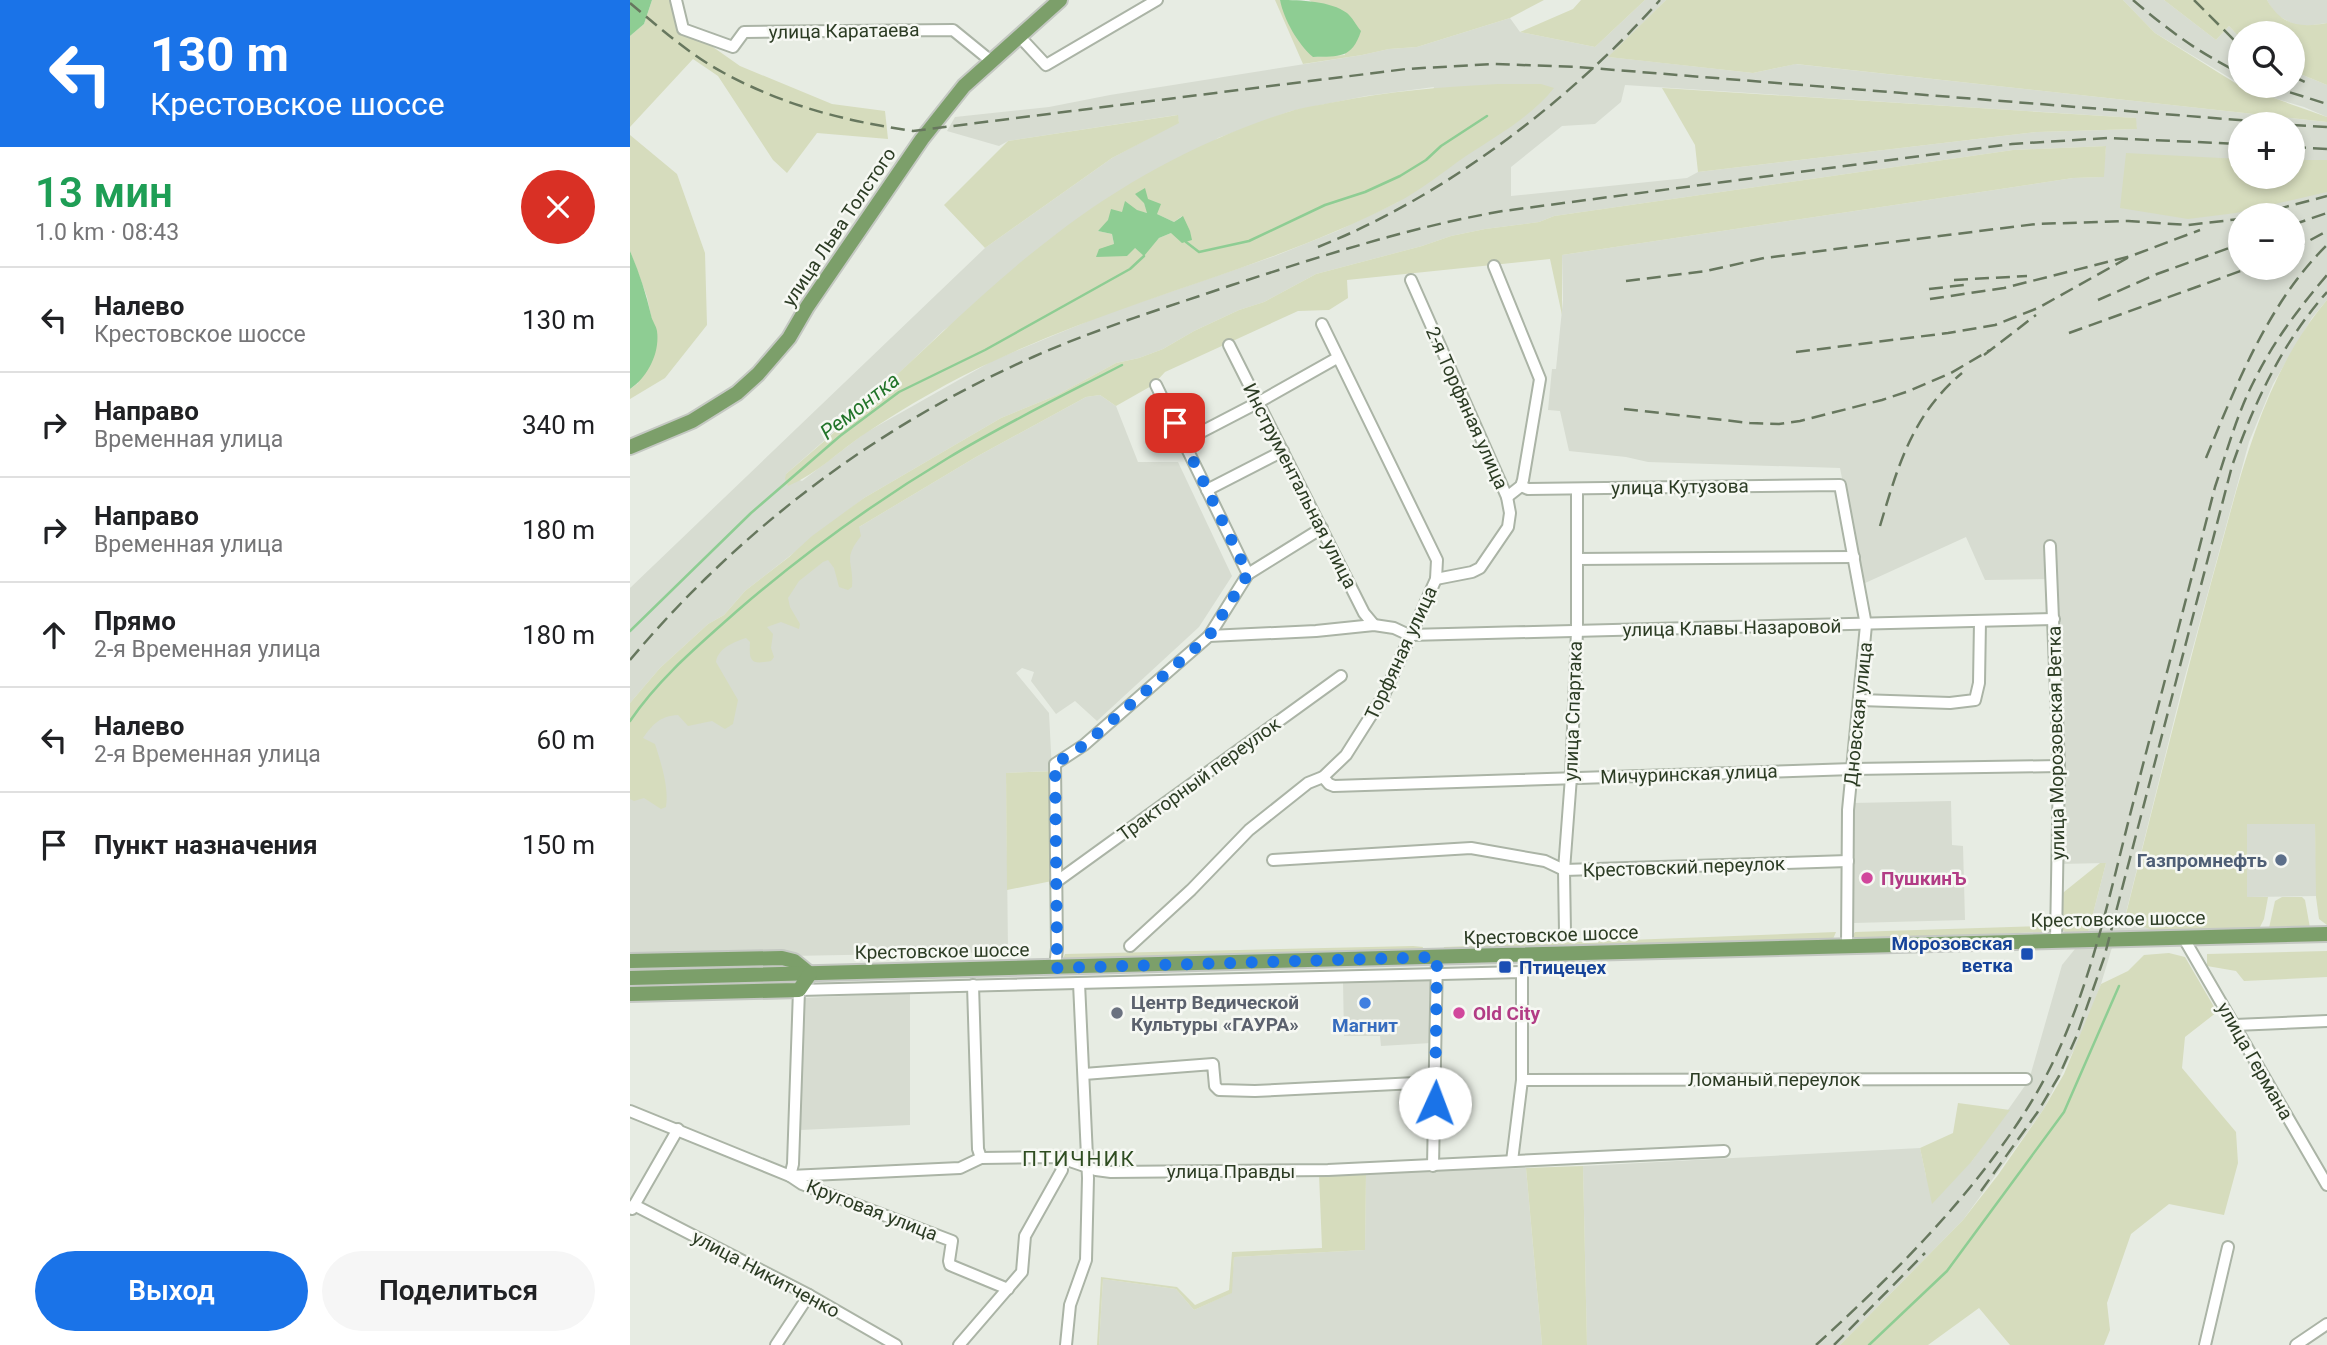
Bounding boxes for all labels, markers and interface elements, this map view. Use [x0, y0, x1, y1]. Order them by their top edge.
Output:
street label: улица Каратаева [768, 18, 920, 44]
map controls [2228, 21, 2305, 280]
button: search [2228, 21, 2305, 98]
text: 130 m [150, 26, 289, 83]
icon: left [35, 28, 126, 119]
text: Крестовское шоссе [150, 85, 445, 123]
button: + [2228, 112, 2305, 189]
street label: улица Льва Толстого [777, 143, 901, 311]
text: 13 мин [35, 168, 173, 217]
button: close [521, 170, 595, 244]
button: − [2228, 203, 2305, 280]
text: 1.0 km · 08:43 [35, 219, 179, 246]
text: Налево [94, 291, 184, 321]
icon: left [35, 301, 73, 339]
text: 130 m [522, 305, 595, 335]
text: Крестовское шоссе [94, 321, 306, 348]
street label: 2-я Торфяная улица [1421, 323, 1513, 493]
water label: Ремонтка [816, 368, 904, 444]
street label: Инструментальная улица [1238, 379, 1362, 593]
pin [1145, 393, 1205, 453]
text: Направо [94, 396, 199, 426]
icon: arrive [1156, 404, 1194, 442]
icon: right [35, 406, 73, 444]
text: 340 m [522, 410, 595, 440]
text: Временная улица [94, 426, 283, 453]
street label: улица Кутузова [1611, 474, 1749, 500]
text: Направо [94, 501, 199, 531]
icon: right [35, 511, 73, 549]
text: 180 m [522, 515, 595, 545]
text: Временная улица [94, 531, 283, 558]
street label: Торфяная улица [1360, 583, 1442, 723]
text: Прямо [94, 606, 176, 636]
street label: улица Клавы Назаровой [1622, 615, 1842, 641]
icon: ahead [35, 616, 73, 654]
text: 180 m [522, 620, 595, 650]
street label: улица Морозовская Ветка [2042, 626, 2070, 860]
text: 2-я Временная улица [94, 636, 321, 663]
street label: улица Спартака [1559, 640, 1587, 782]
street label: Дновская улица [1839, 641, 1877, 787]
text: Налево [94, 711, 184, 741]
street label: Тракторный переулок [1113, 712, 1285, 846]
icon: left [35, 721, 73, 759]
text: 60 m [537, 725, 595, 755]
text: 2-я Временная улица [94, 741, 321, 768]
street label: Мичуринская улица [1600, 759, 1778, 789]
icon: arrive [35, 826, 73, 864]
text: Пункт назначения [94, 830, 318, 860]
text: 150 m [522, 830, 595, 860]
place label: Газпромнефть [2137, 849, 2267, 872]
street label: Крестовский переулок [1582, 852, 1786, 882]
marker: Газпромнефть [2273, 852, 2289, 868]
place label: ПушкинЪ [1881, 867, 1967, 890]
marker: ПушкинЪ [1859, 870, 1875, 886]
street label: Крестовское шоссе [2030, 906, 2206, 932]
street label: Крестовское шоссе [1463, 920, 1639, 950]
place label: Морозовская ветка [1892, 932, 2013, 977]
street label: Крестовское шоссе [854, 938, 1030, 964]
marker: Морозовская ветка [2019, 946, 2035, 962]
place label: Птицецех [1519, 956, 1607, 979]
marker: Птицецех [1497, 959, 1513, 975]
place label: Центр Ведической Культуры «ГАУРА» [1131, 991, 1299, 1036]
marker: Магнит [1357, 995, 1373, 1011]
street label: улица Германа [2212, 998, 2298, 1124]
place label: Old City [1473, 1002, 1540, 1025]
marker: Центр Ведической Культуры «ГАУРА» [1109, 1005, 1125, 1021]
marker: Old City [1451, 1005, 1467, 1021]
place label: Магнит [1332, 1014, 1398, 1037]
position arrow [1398, 1066, 1472, 1140]
street label: Ломаный переулок [1688, 1068, 1861, 1091]
district label: ПТИЧНИК [1022, 1147, 1136, 1171]
street label: улица Правды [1167, 1160, 1295, 1183]
street label: Круговая улица [803, 1174, 941, 1246]
street label: улица Никитченко [688, 1225, 844, 1323]
button: Выход [35, 1251, 308, 1331]
button: Поделиться [322, 1251, 595, 1331]

